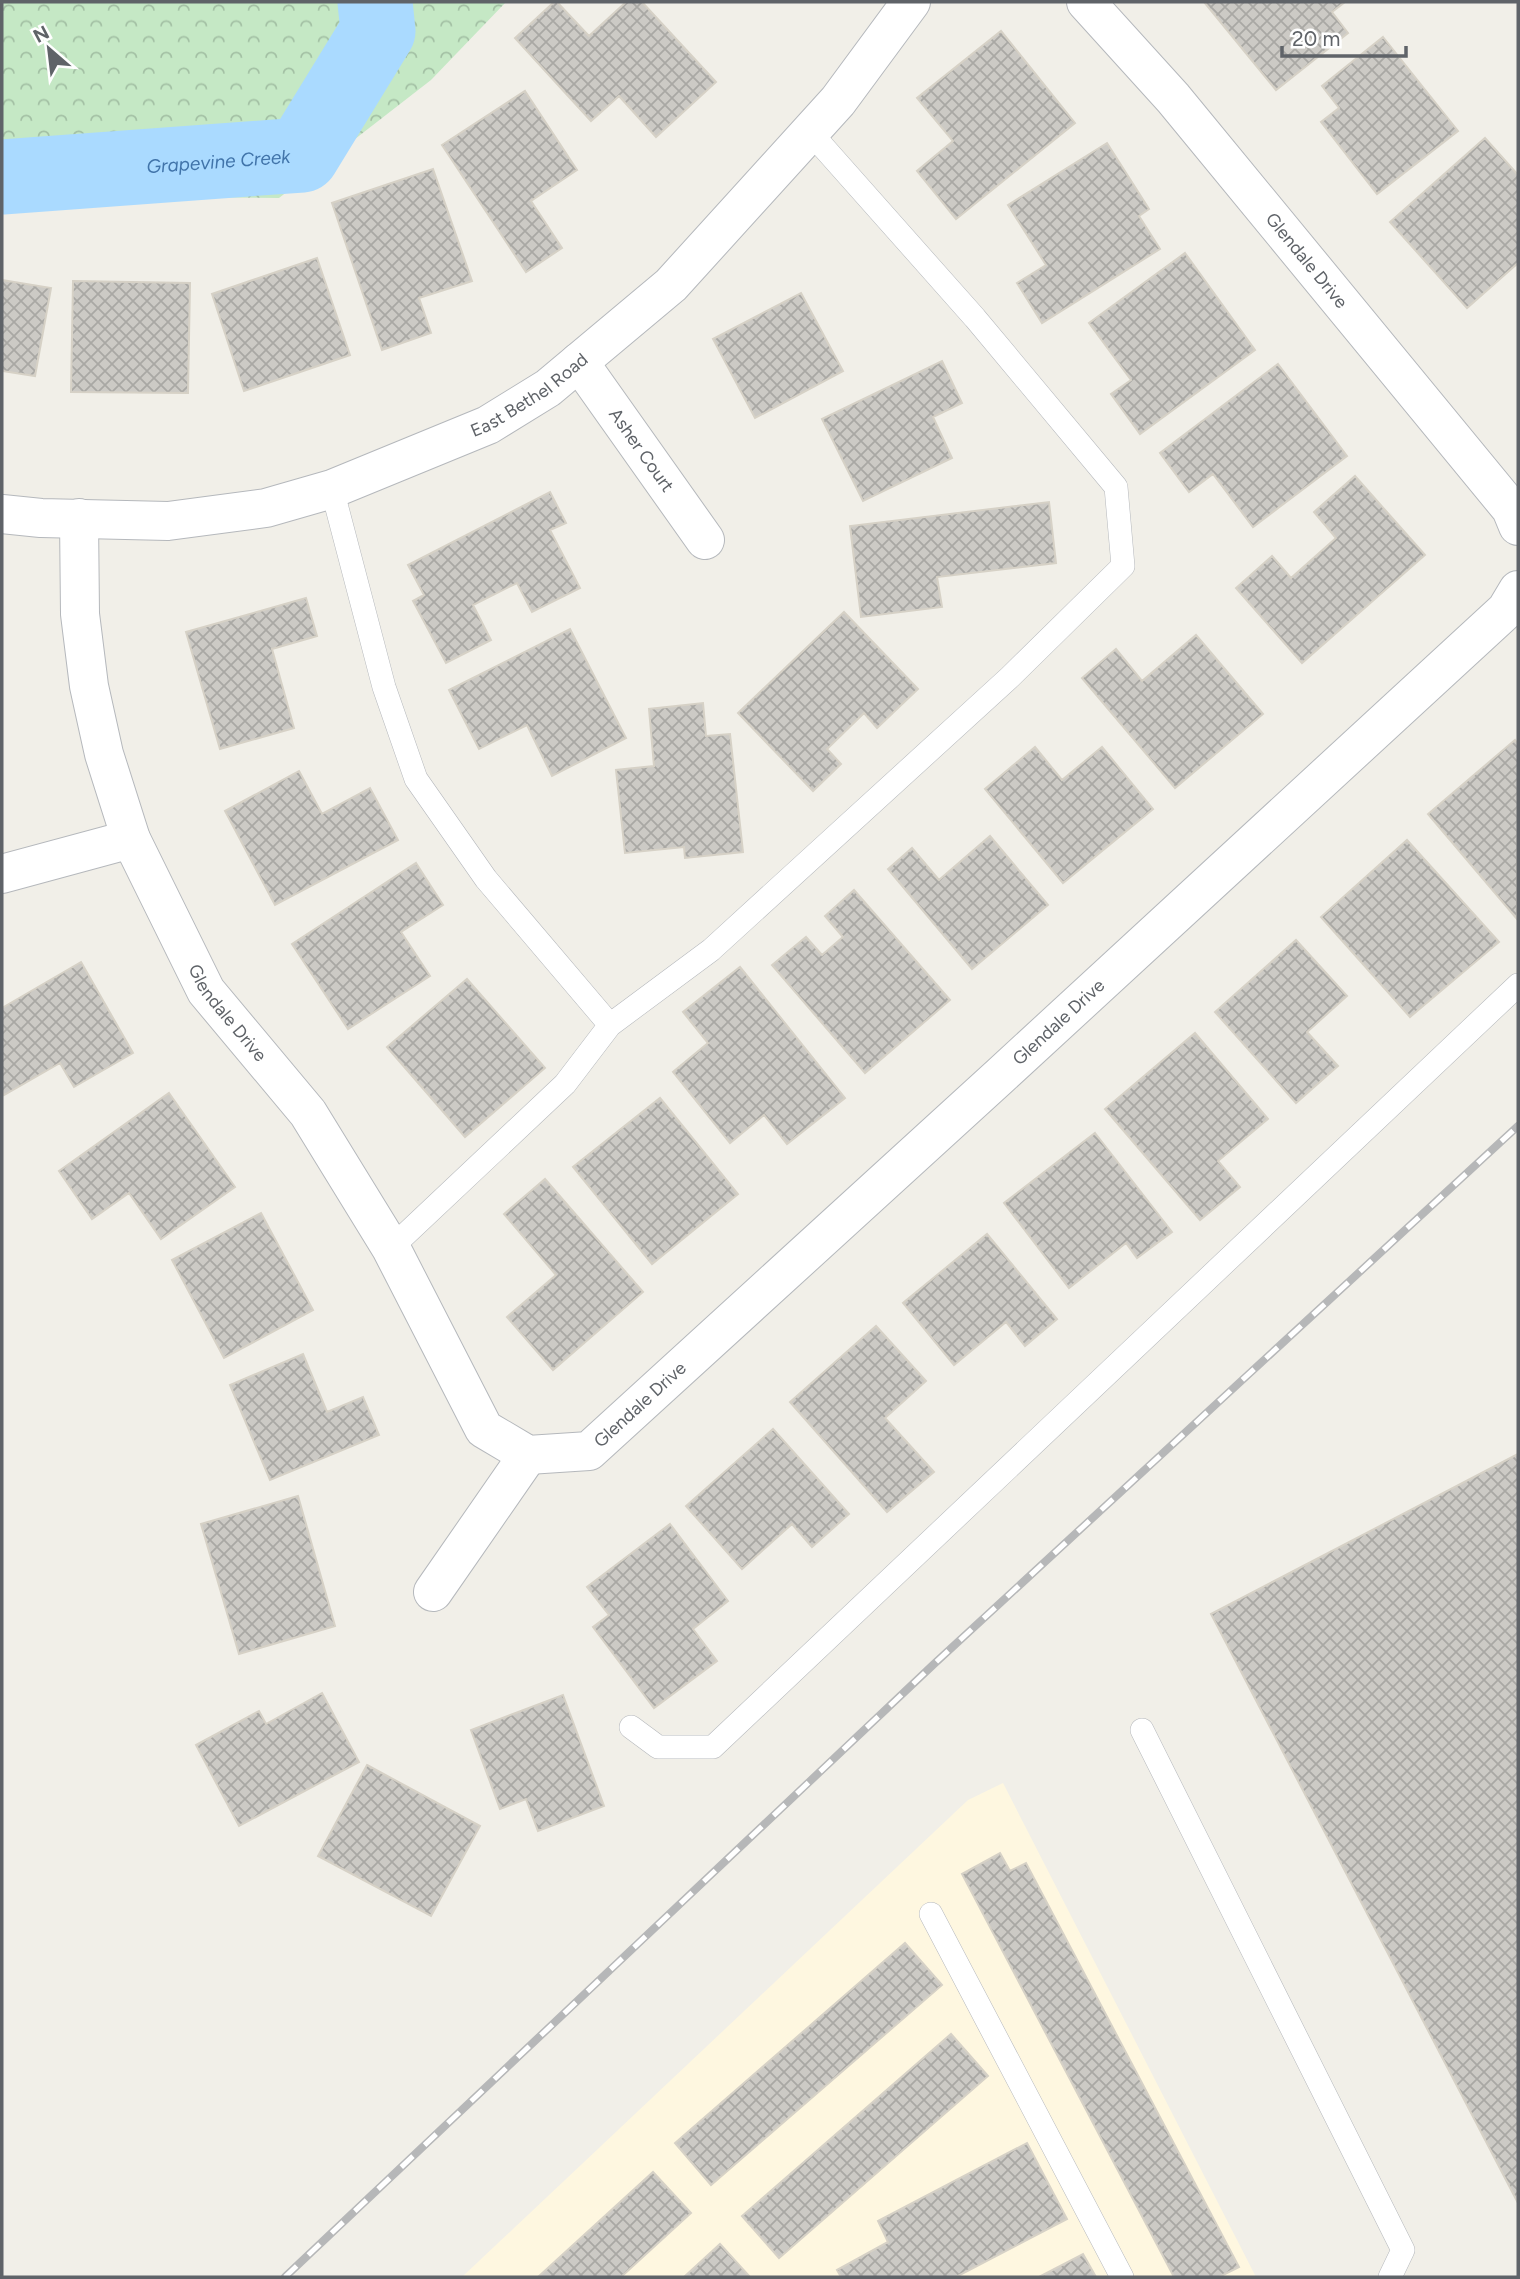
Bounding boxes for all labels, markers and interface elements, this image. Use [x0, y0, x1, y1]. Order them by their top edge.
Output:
north arrow [14, 14, 84, 84]
scale bar [1282, 14, 1406, 58]
text: N [29, 21, 53, 48]
text: 20 m [1292, 26, 1340, 51]
water label: Grapevine Creek [146, 145, 292, 178]
street label: Glendale Drive [1261, 208, 1352, 313]
street label: East Bethel Road [467, 348, 592, 442]
street label: Asher Court [604, 404, 679, 496]
street label: Glendale Drive [184, 961, 271, 1066]
street label: Glendale Drive [1008, 974, 1109, 1070]
street label: Glendale Drive [589, 1357, 691, 1452]

